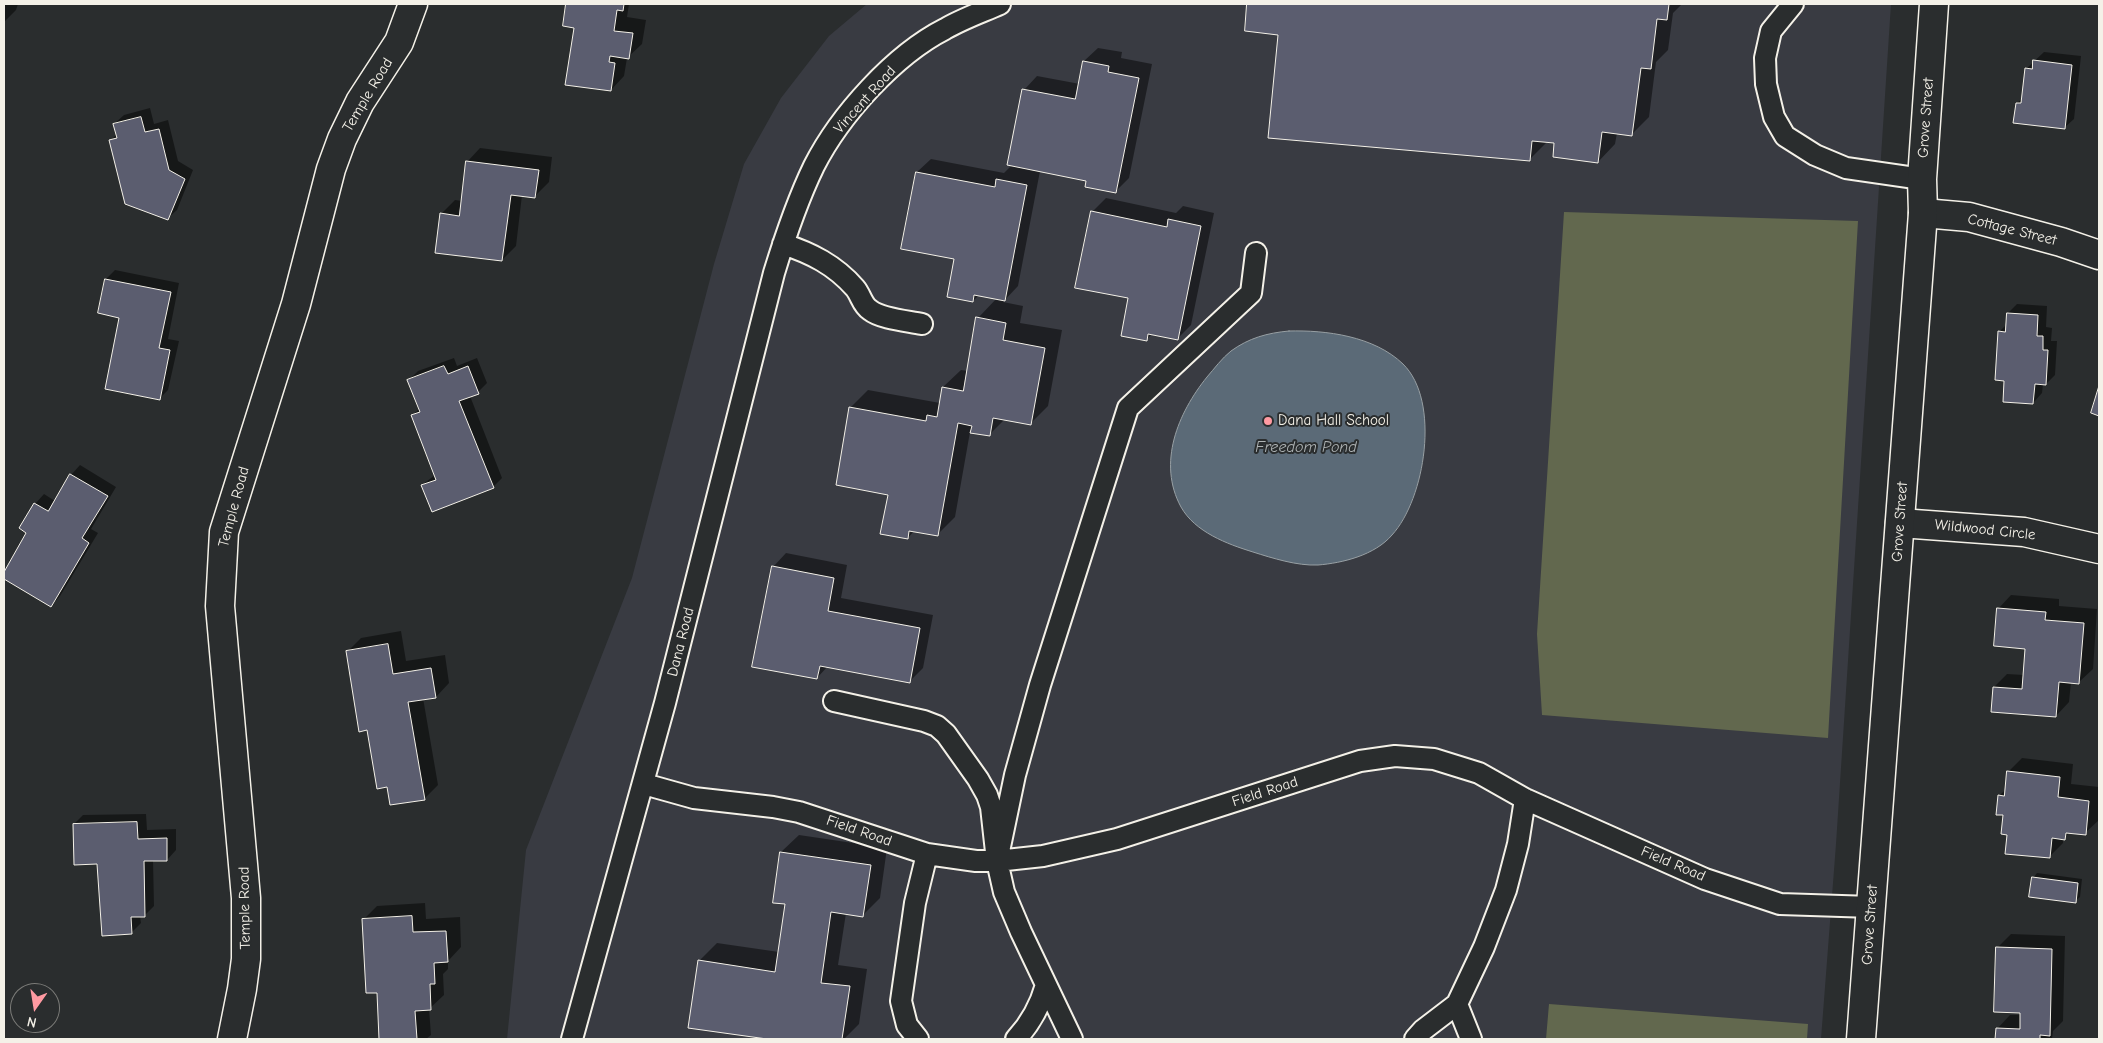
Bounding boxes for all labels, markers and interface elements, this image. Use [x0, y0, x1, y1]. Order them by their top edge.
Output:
street label: Temple Road [339, 55, 397, 135]
street label: Vincent Road [830, 63, 900, 137]
street label: Grove Street [1914, 77, 1938, 159]
street label: Cottage Street [1966, 210, 2058, 250]
place label: Dana Hall School [1278, 412, 1389, 430]
marker: Dana Hall School [1262, 415, 1274, 427]
water label: Freedom Pond [1255, 437, 1357, 457]
street label: Temple Road [215, 465, 253, 549]
street label: Grove Street [1888, 481, 1912, 563]
street label: Wildwood Circle [1934, 516, 2036, 544]
street label: Dana Road [664, 606, 698, 678]
street label: Field Road [1230, 773, 1300, 811]
street label: Field Road [824, 811, 894, 851]
street label: Field Road [1638, 842, 1708, 886]
street label: Temple Road [235, 866, 255, 950]
street label: Grove Street [1858, 884, 1882, 966]
north arrow [10, 983, 60, 1033]
text: N [25, 1013, 38, 1031]

